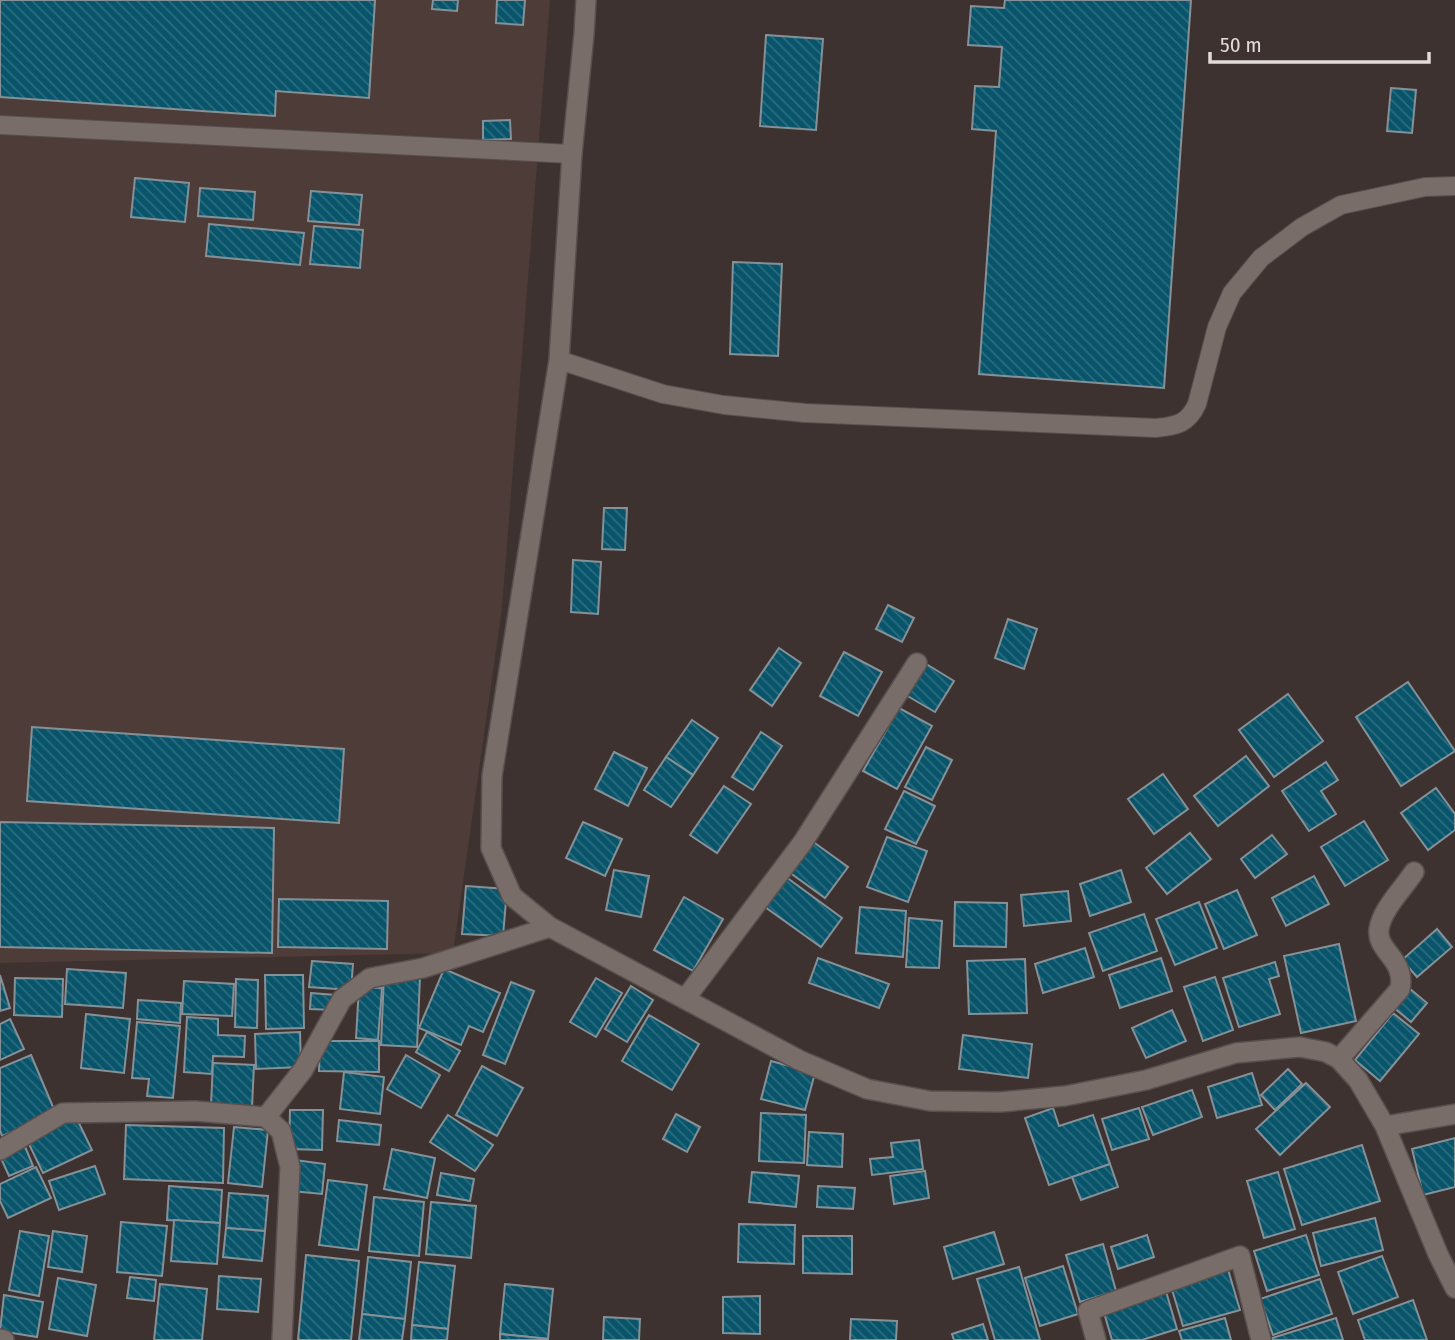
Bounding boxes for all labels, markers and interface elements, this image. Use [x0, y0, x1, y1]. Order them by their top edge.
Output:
scale bar [1210, 21, 1429, 65]
text: 50 m [1220, 32, 1262, 58]

